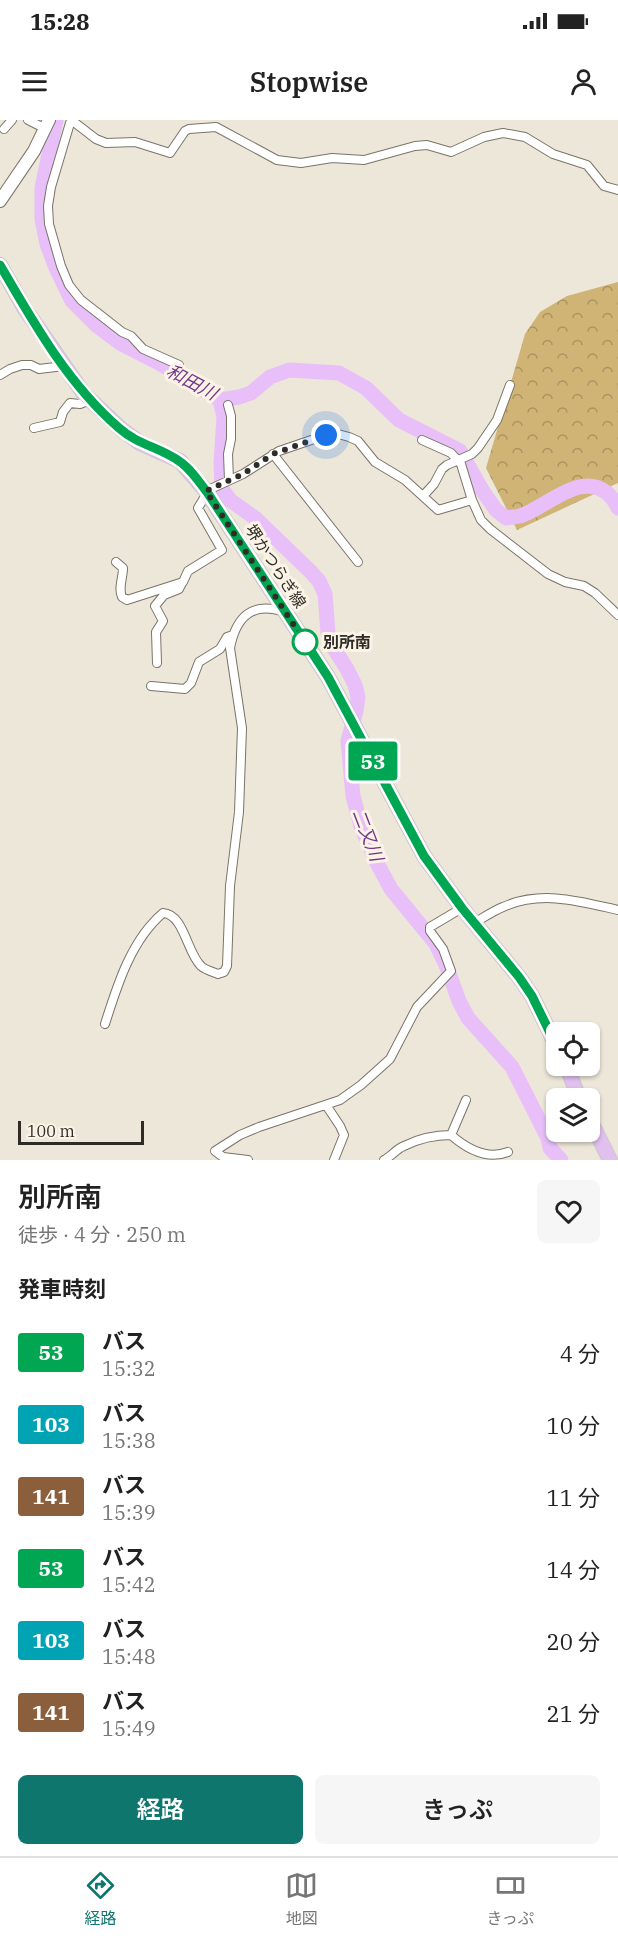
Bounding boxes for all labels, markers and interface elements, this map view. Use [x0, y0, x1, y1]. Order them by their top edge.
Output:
text: 15:28 [30, 7, 89, 36]
text: Stopwise [250, 64, 368, 99]
icon: menu [18, 65, 51, 98]
icon: person [567, 65, 600, 98]
water label: 和田川 [163, 359, 223, 406]
your location [311, 420, 341, 450]
street label: 堺かつらぎ線 [241, 520, 311, 612]
marker: 別所南 [292, 629, 318, 655]
place label: 別所南 [323, 632, 371, 652]
line badge: 53 [346, 742, 400, 780]
text: 53 [360, 747, 386, 775]
water label: 二又川 [348, 806, 389, 866]
map controls [546, 1022, 600, 1142]
button: locate [546, 1022, 600, 1076]
button: layers [546, 1088, 600, 1142]
scale bar [18, 1118, 144, 1145]
text: 100 m [27, 1121, 75, 1141]
text: 別所南 [18, 1178, 102, 1215]
button: heart [537, 1180, 600, 1243]
text: 徒歩 · 4 分 · 250 m [18, 1221, 186, 1248]
text: 発車時刻 [18, 1274, 106, 1303]
text: バス [102, 1326, 146, 1355]
text: 53 [38, 1338, 64, 1366]
text: 4 分 [560, 1339, 600, 1368]
text: 15:32 [102, 1355, 156, 1382]
text: バス [102, 1398, 146, 1427]
text: 103 [32, 1410, 70, 1438]
text: 10 分 [546, 1411, 600, 1440]
text: 15:38 [102, 1427, 156, 1454]
text: バス [102, 1470, 146, 1499]
text: 141 [32, 1482, 70, 1510]
text: 11 分 [546, 1483, 600, 1512]
text: 15:39 [102, 1499, 156, 1526]
text: バス [102, 1542, 146, 1571]
text: 53 [38, 1554, 64, 1582]
text: 14 分 [546, 1555, 600, 1584]
text: 15:42 [102, 1571, 156, 1598]
text: バス [102, 1614, 146, 1643]
text: 103 [32, 1626, 70, 1654]
text: 20 分 [546, 1627, 600, 1656]
text: 15:48 [102, 1643, 156, 1670]
text: バス [102, 1686, 146, 1715]
text: 141 [32, 1698, 70, 1726]
text: 21 分 [546, 1699, 600, 1728]
text: 15:49 [102, 1715, 156, 1742]
button: 経路 [18, 1775, 303, 1844]
button: きっぷ [315, 1775, 600, 1844]
tab: 経路 [84, 1869, 117, 1929]
tab: 地図 [285, 1869, 318, 1929]
tab: きっぷ [487, 1869, 534, 1929]

